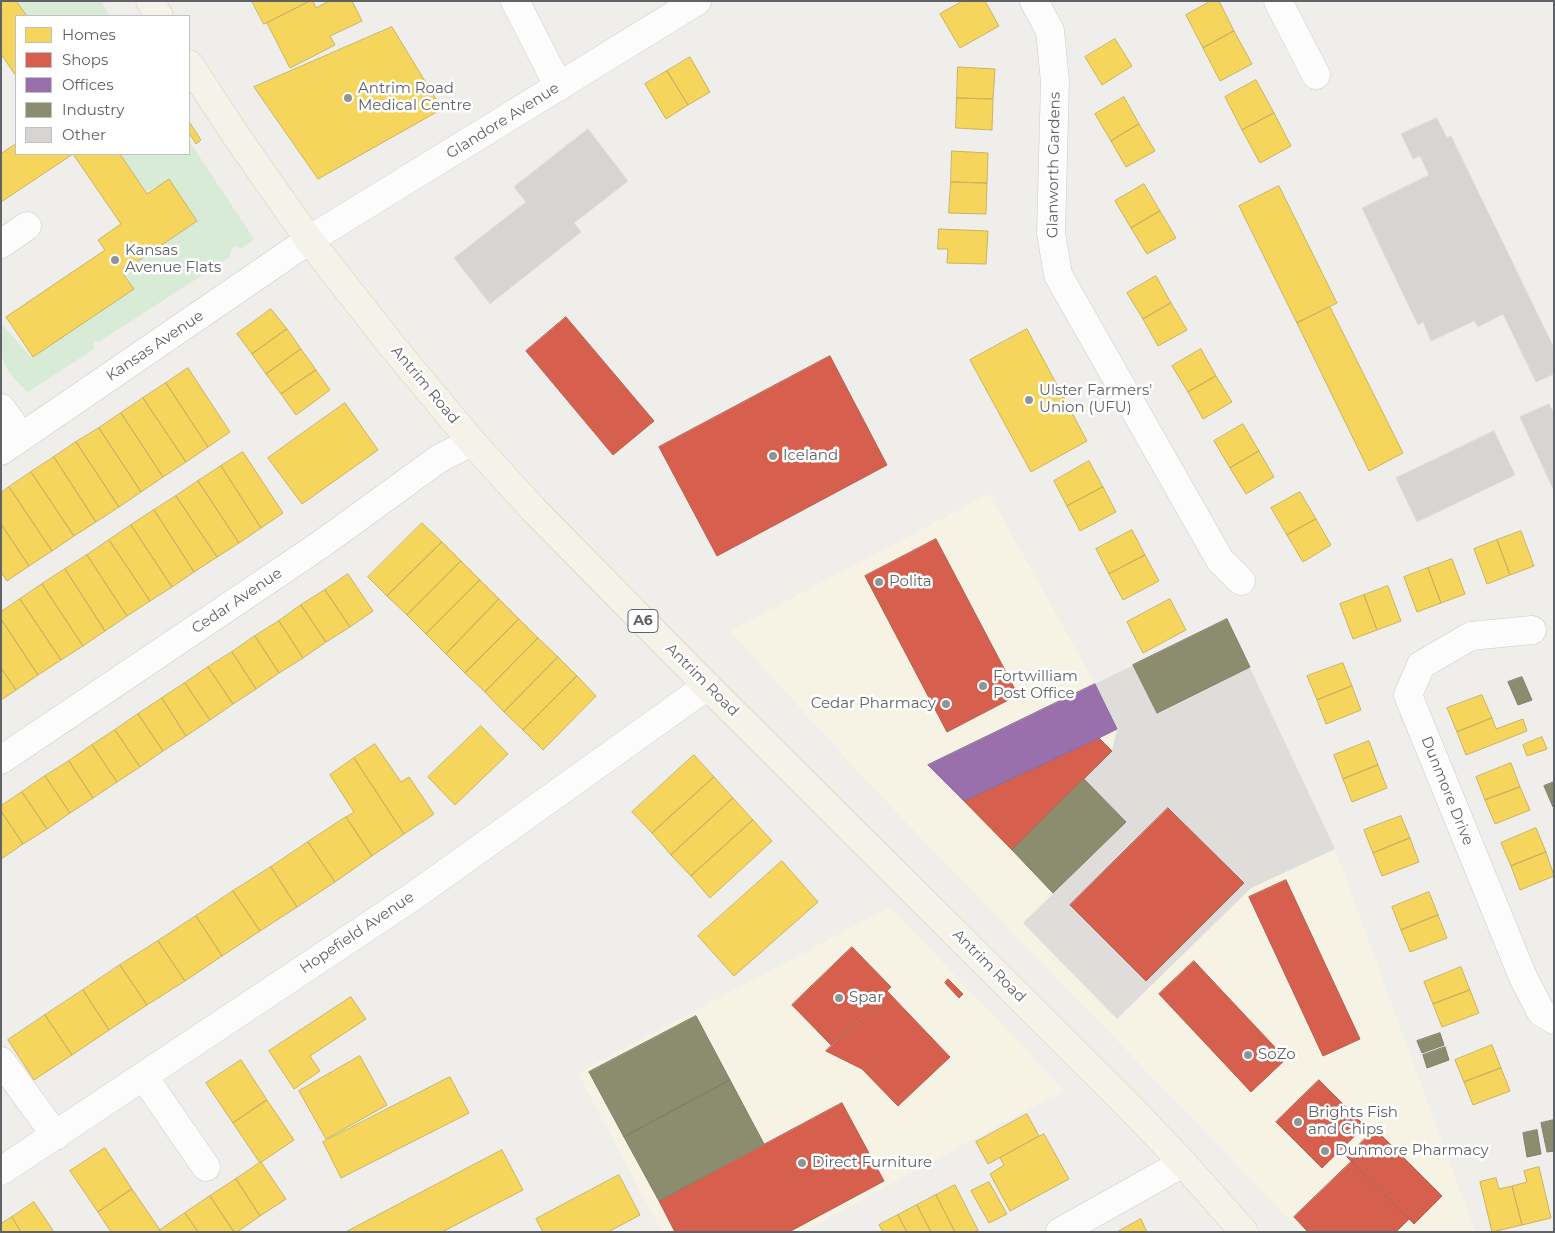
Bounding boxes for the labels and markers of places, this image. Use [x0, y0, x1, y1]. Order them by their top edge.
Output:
place label: Antrim Road Medical Centre [358, 80, 471, 115]
marker: Antrim Road Medical Centre [342, 92, 354, 104]
place label: Kansas Avenue Flats [125, 242, 221, 277]
marker: Kansas Avenue Flats [109, 254, 121, 266]
place label: Ulster Farmers' Union (UFU) [1039, 382, 1152, 417]
marker: Ulster Farmers' Union (UFU) [1023, 394, 1035, 406]
place label: Iceland [783, 447, 838, 465]
marker: Iceland [767, 450, 779, 462]
place label: Polita [889, 573, 932, 591]
marker: Polita [873, 576, 885, 588]
place label: Fortwilliam Post Office [993, 668, 1078, 703]
marker: Fortwilliam Post Office [977, 680, 989, 692]
place label: Cedar Pharmacy [811, 695, 936, 713]
marker: Cedar Pharmacy [940, 698, 952, 710]
place label: Spar [849, 989, 883, 1007]
marker: Spar [833, 992, 845, 1004]
place label: SoZo [1258, 1046, 1296, 1064]
marker: SoZo [1242, 1049, 1254, 1061]
place label: Brights Fish and Chips [1308, 1104, 1398, 1139]
marker: Brights Fish and Chips [1292, 1116, 1304, 1128]
place label: Dunmore Pharmacy [1335, 1142, 1489, 1160]
marker: Dunmore Pharmacy [1319, 1145, 1331, 1157]
place label: Direct Furniture [812, 1154, 932, 1172]
marker: Direct Furniture [796, 1157, 808, 1169]

